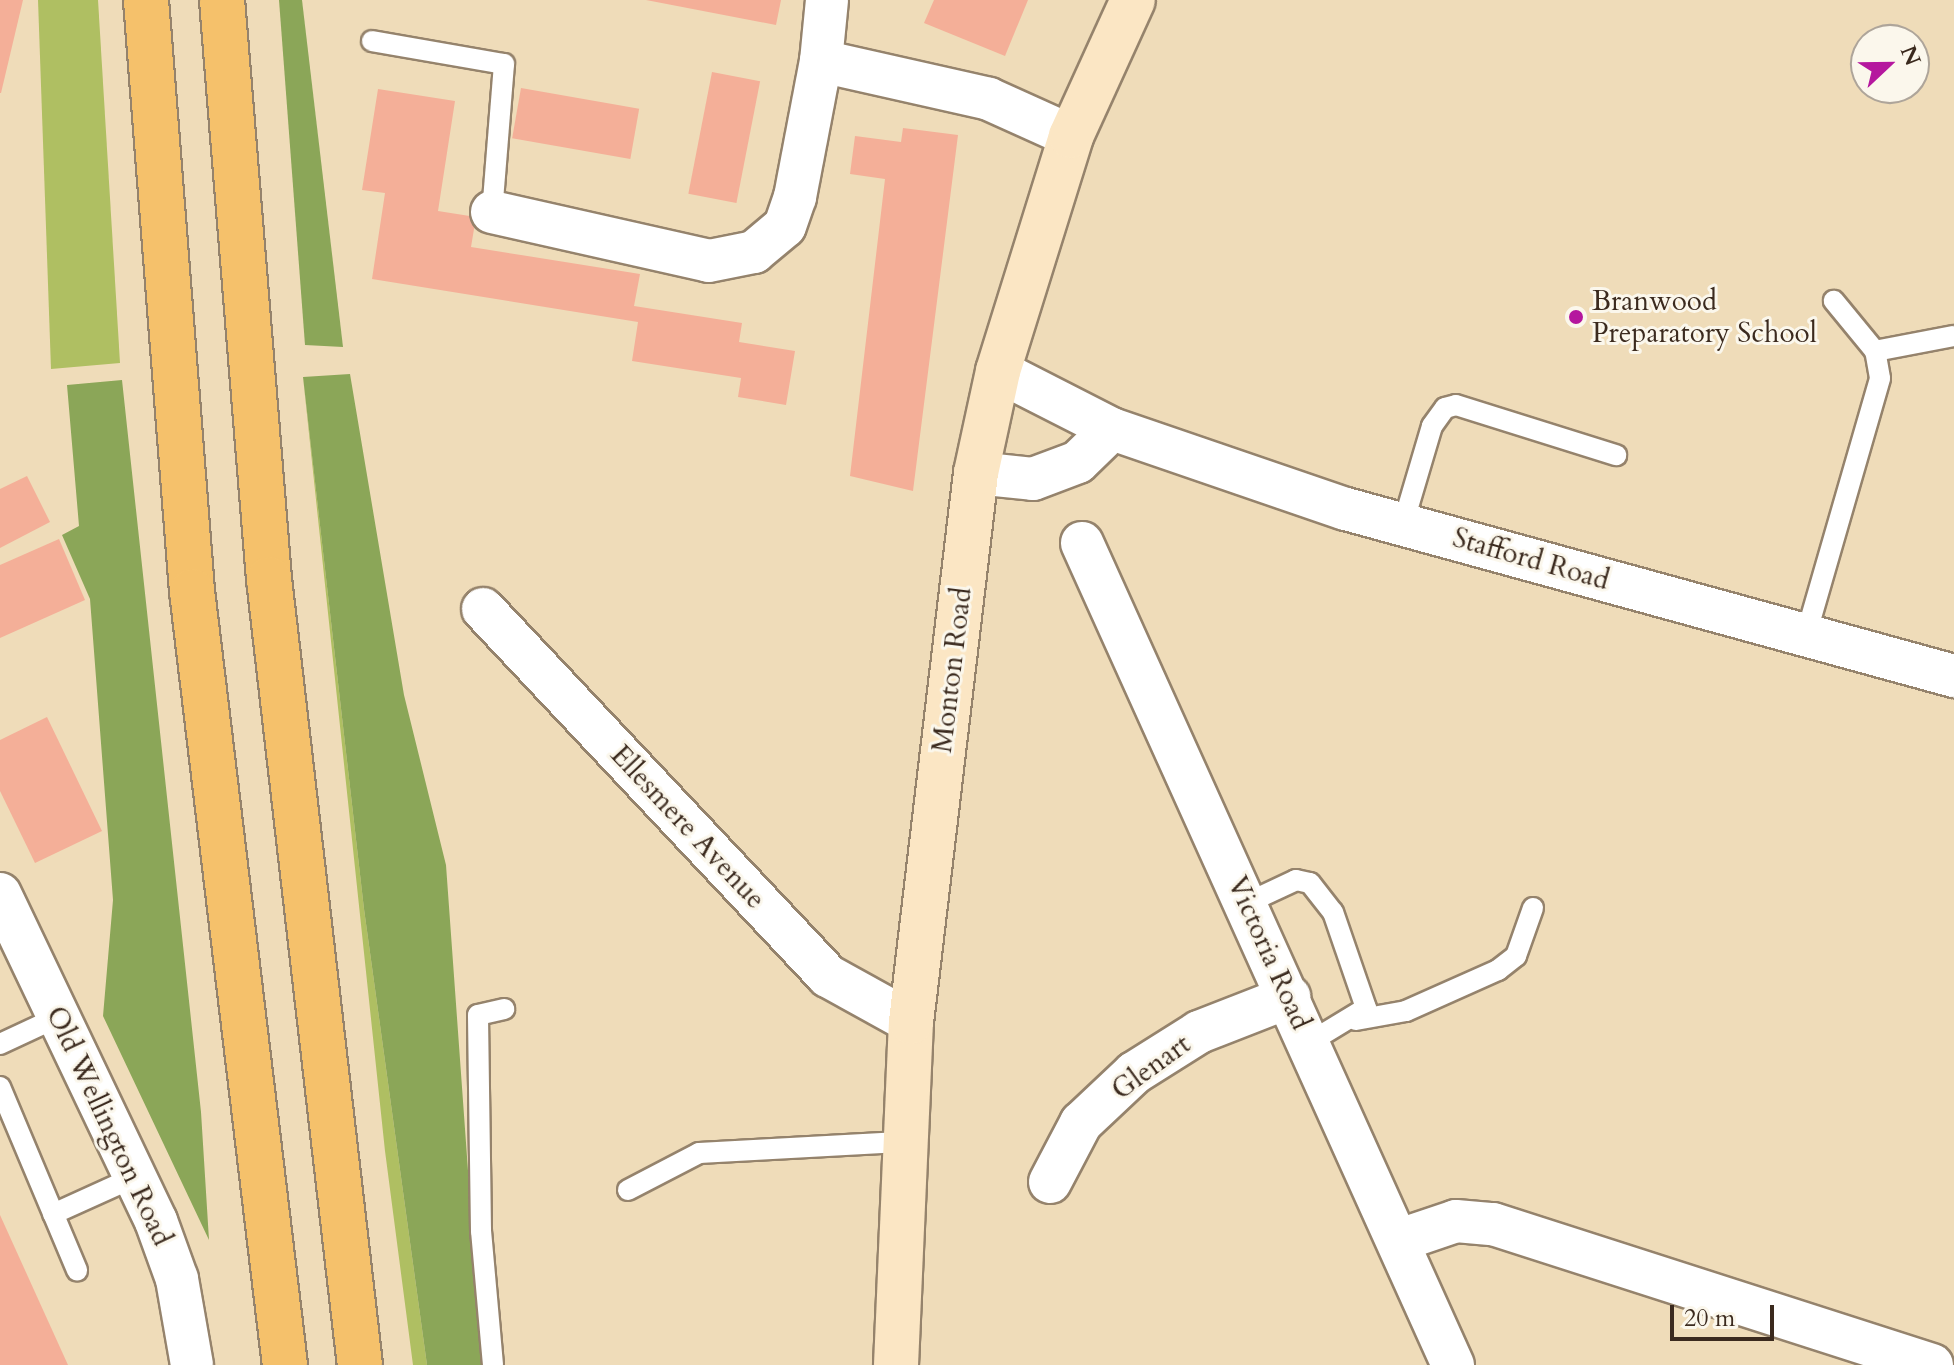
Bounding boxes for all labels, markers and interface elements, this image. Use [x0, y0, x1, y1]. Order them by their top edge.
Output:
north arrow [1850, 24, 1930, 104]
text: N [1893, 41, 1928, 70]
place label: Branwood Preparatory School [1592, 284, 1817, 350]
marker: Branwood Preparatory School [1567, 308, 1585, 326]
street label: Stafford Road [1449, 521, 1613, 597]
street label: Monton Road [925, 585, 979, 755]
street label: Ellesmere Avenue [604, 738, 772, 916]
street label: Victoria Road [1220, 871, 1318, 1035]
street label: Old Wellington Road [39, 1001, 179, 1251]
street label: Glenart [1105, 1027, 1197, 1107]
scale bar [1674, 1289, 1778, 1339]
text: 20 m [1684, 1302, 1735, 1335]

